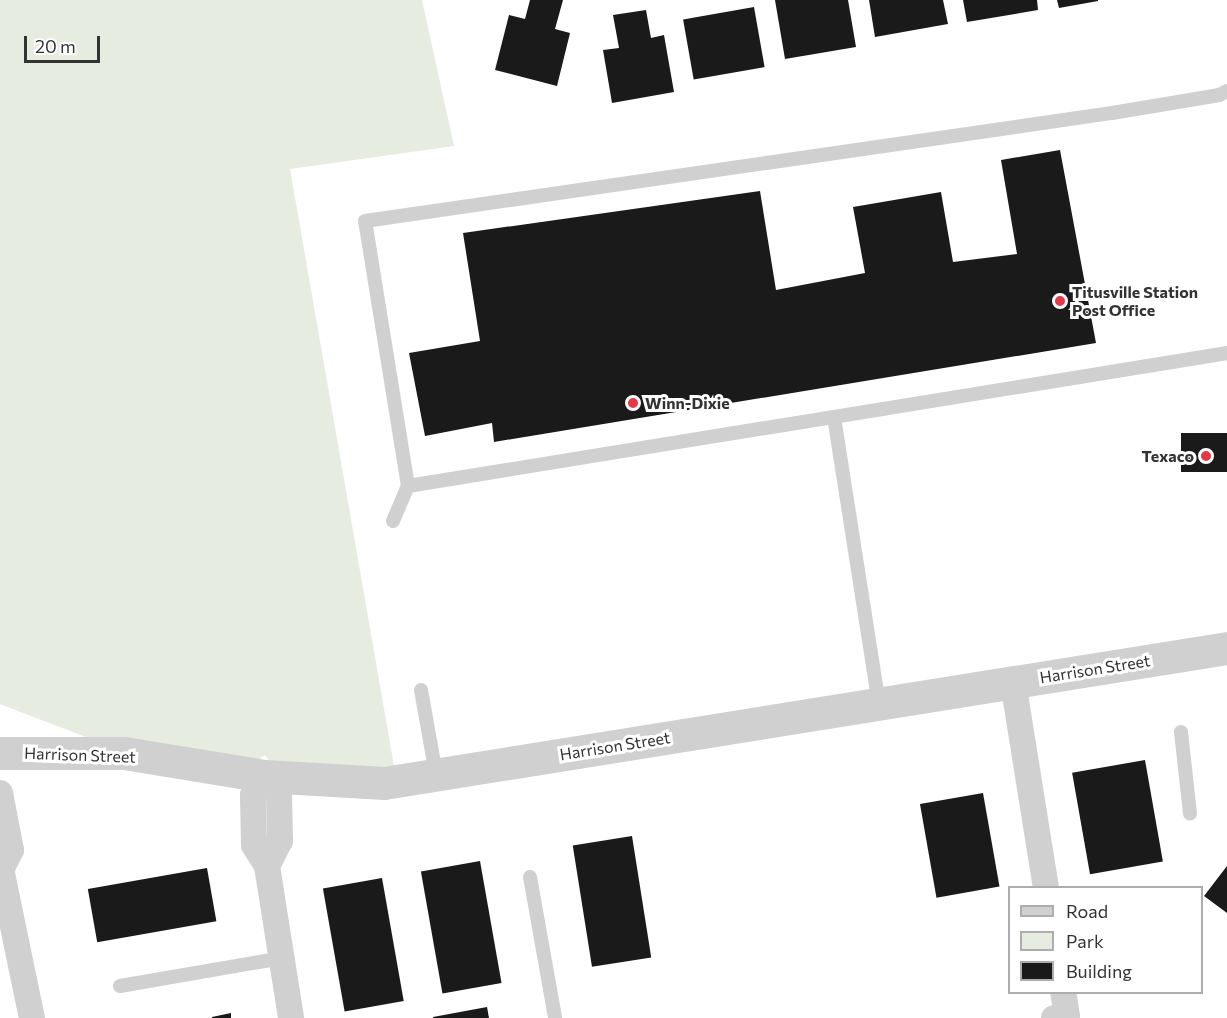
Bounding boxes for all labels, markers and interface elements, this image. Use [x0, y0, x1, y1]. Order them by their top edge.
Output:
scale bar [27, 24, 104, 62]
text: 20 m [35, 35, 76, 57]
place label: Titusville Station Post Office [1072, 282, 1198, 320]
marker: Titusville Station Post Office [1053, 294, 1067, 308]
place label: Winn-Dixie [645, 393, 730, 413]
marker: Winn-Dixie [626, 396, 640, 410]
place label: Texaco [1142, 446, 1194, 466]
marker: Texaco [1199, 449, 1213, 463]
street label: Harrison Street [1038, 651, 1152, 687]
street label: Harrison Street [558, 728, 672, 764]
street label: Harrison Street [24, 743, 136, 767]
legend [1008, 886, 1203, 994]
text: Road [1066, 900, 1108, 922]
text: Park [1066, 930, 1104, 952]
text: Building [1066, 960, 1132, 982]

